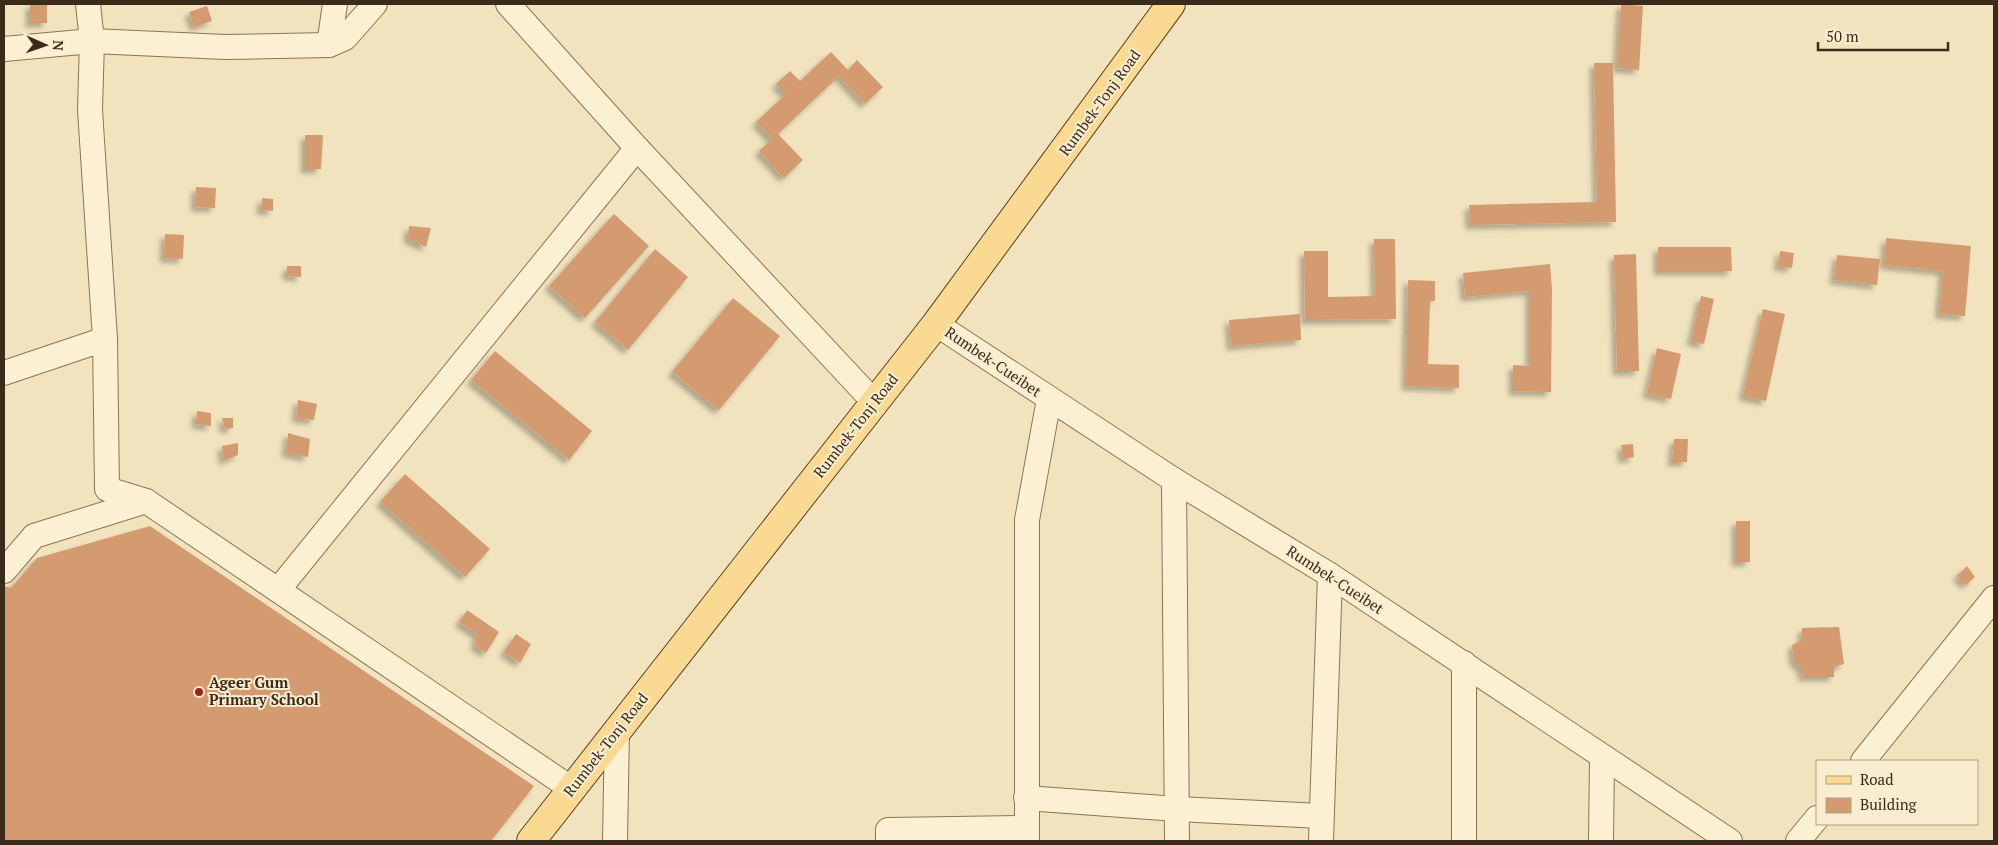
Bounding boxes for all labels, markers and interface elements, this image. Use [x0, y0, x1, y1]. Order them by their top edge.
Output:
north arrow [20, 20, 70, 70]
scale bar [1818, 20, 1948, 52]
text: 50 m [1826, 26, 1859, 46]
text: N [49, 40, 68, 51]
street label: Rumbek-Tonj Road [1054, 45, 1144, 159]
street label: Rumbek-Cueibet [941, 322, 1046, 401]
street label: Rumbek-Tonj Road [808, 369, 902, 481]
street label: Rumbek-Cueibet [1283, 540, 1388, 618]
place label: Ageer Gum Primary School [209, 672, 319, 709]
marker: Ageer Gum Primary School [193, 686, 205, 698]
street label: Rumbek-Tonj Road [558, 688, 652, 800]
legend [1816, 760, 1978, 825]
text: Road [1860, 769, 1893, 789]
text: Building [1860, 794, 1918, 814]

